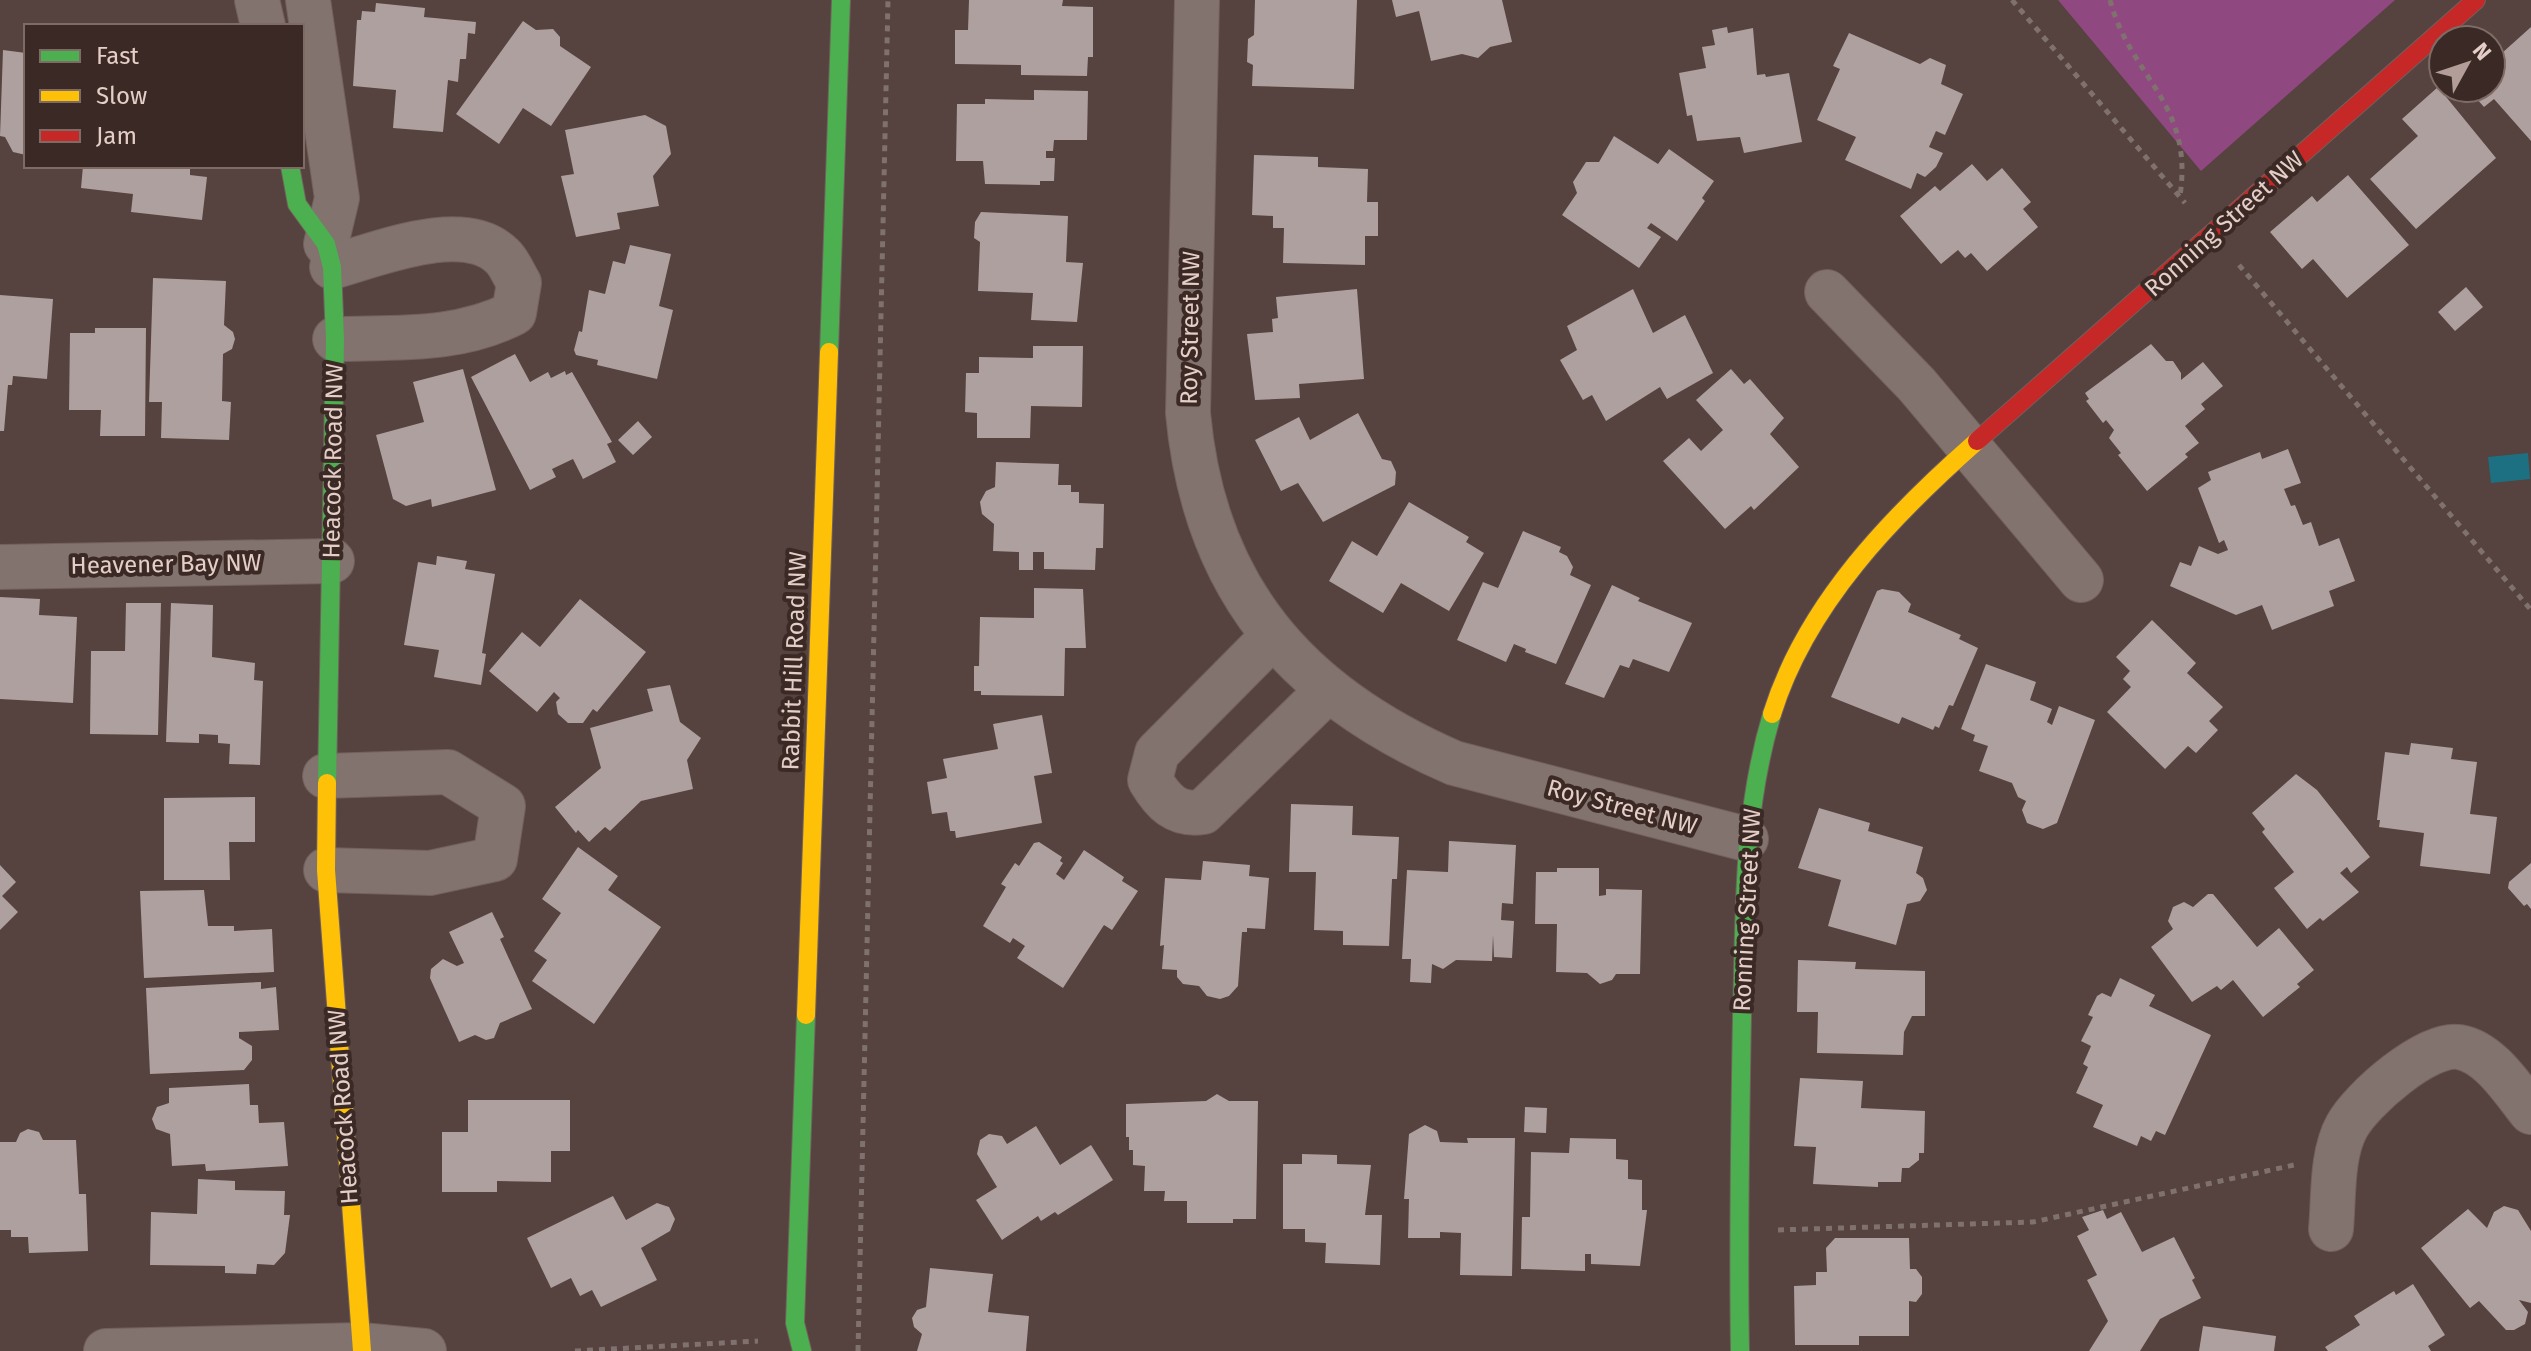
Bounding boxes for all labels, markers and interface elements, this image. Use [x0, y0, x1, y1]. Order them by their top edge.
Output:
legend [24, 24, 304, 168]
north arrow [2427, 24, 2507, 104]
text: N [2467, 37, 2497, 66]
text: Fast [96, 42, 139, 70]
text: Slow [96, 82, 147, 110]
text: Jam [96, 122, 137, 150]
street label: Ronning Street NW [2139, 145, 2309, 303]
street label: Roy Street NW [1175, 251, 1205, 405]
street label: Heacock Road NW [317, 363, 349, 559]
street label: Heavener Bay NW [70, 548, 262, 580]
street label: Rabbit Hill Road NW [776, 551, 812, 771]
street label: Roy Street NW [1544, 774, 1700, 840]
street label: Ronning Street NW [1728, 807, 1766, 1012]
street label: Heacock Road NW [322, 1008, 364, 1205]

